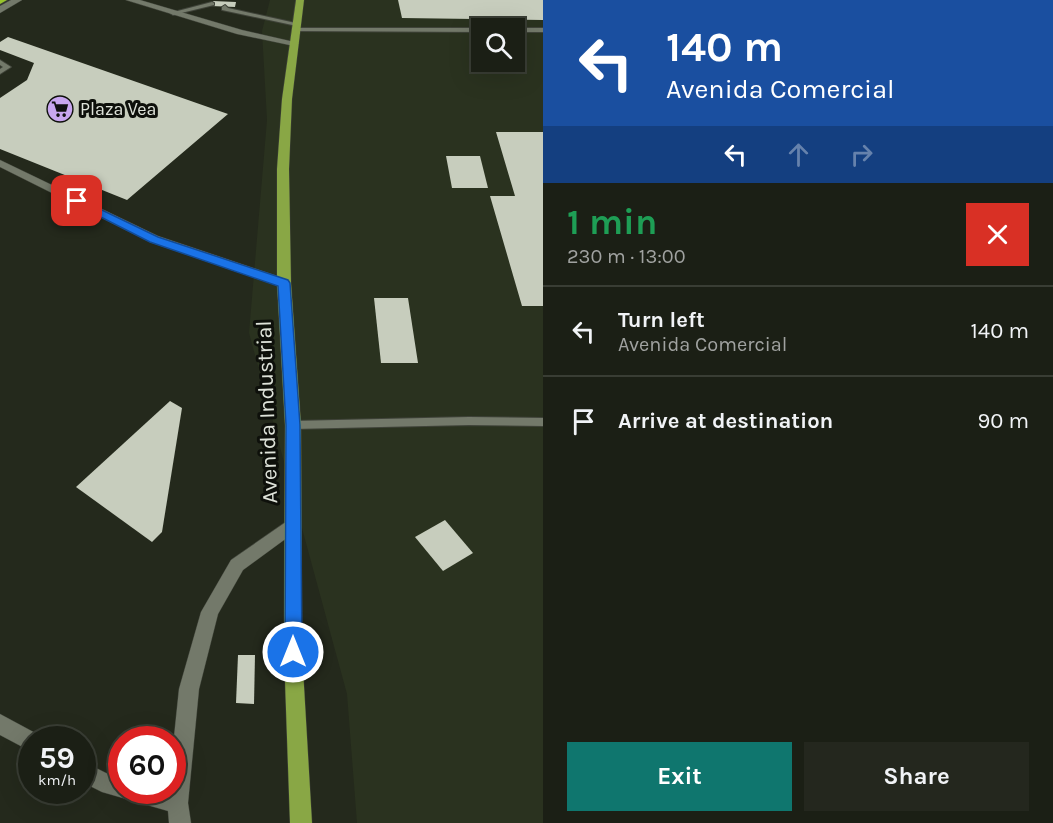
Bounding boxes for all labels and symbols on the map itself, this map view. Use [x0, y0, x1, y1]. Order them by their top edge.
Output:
supermarket icon: Plaza Vea [45, 94, 75, 124]
place label: Plaza Vea [80, 98, 156, 120]
pin [51, 175, 102, 226]
street label: Avenida Industrial [251, 320, 283, 504]
position arrow [261, 620, 325, 684]
speed limit sign: 60 [108, 726, 186, 804]

